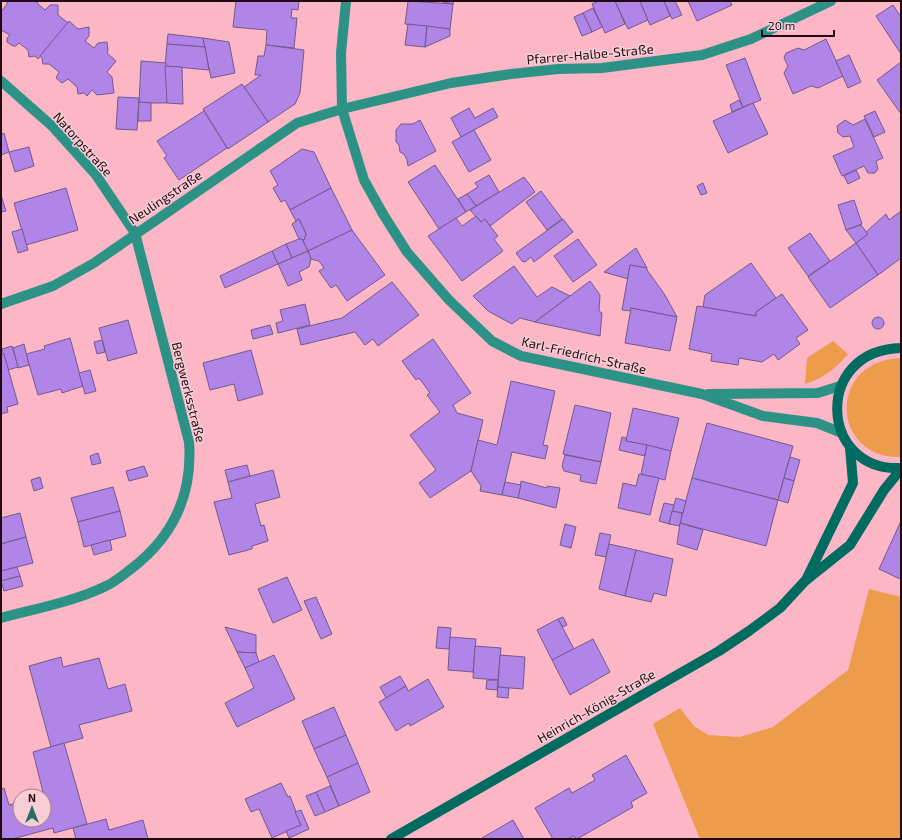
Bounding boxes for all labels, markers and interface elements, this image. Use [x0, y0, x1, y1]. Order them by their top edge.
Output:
scale bar [762, 12, 834, 38]
text: 20 m [768, 18, 795, 32]
street label: Pfarrer-Halbe-Straße [526, 40, 654, 68]
street label: Natorpstraße [50, 109, 116, 179]
street label: Neulingstraße [125, 167, 205, 227]
street label: Karl-Friedrich-Straße [520, 333, 648, 377]
street label: Bergwerksstraße [169, 340, 209, 444]
street label: Heinrich-König-Straße [534, 666, 658, 746]
north arrow [12, 788, 52, 828]
text: N [28, 791, 36, 804]

